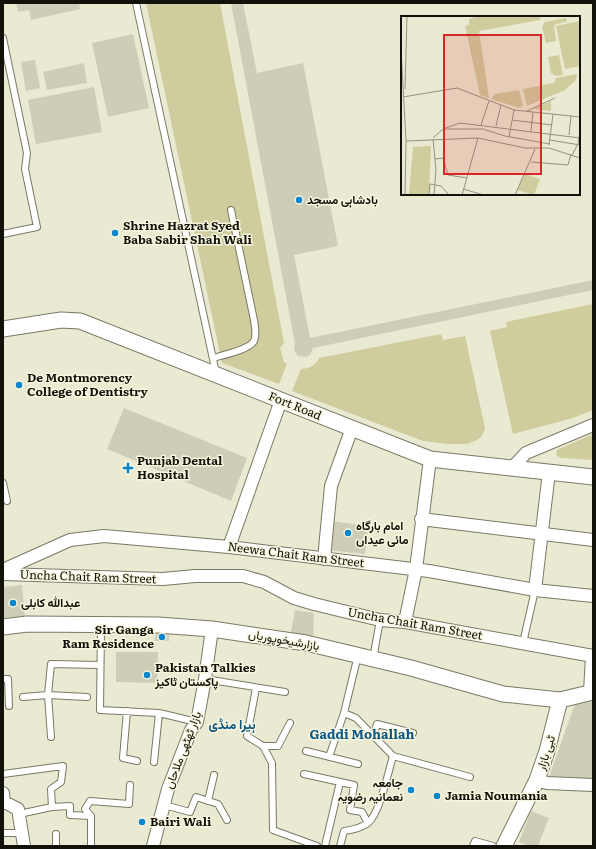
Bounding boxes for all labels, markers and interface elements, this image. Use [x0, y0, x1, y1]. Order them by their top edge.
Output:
inset map [401, 16, 580, 195]
place label: بادشاہی مسجد [307, 190, 378, 208]
marker: بادشاہی مسجد [294, 195, 304, 205]
place label: Shrine Hazrat Syed Baba Sabir Shah Wali [123, 216, 252, 248]
marker: Shrine Hazrat Syed Baba Sabir Shah Wali [110, 228, 120, 238]
place label: De Montmorency College of Dentistry [27, 368, 149, 400]
marker: De Montmorency College of Dentistry [14, 380, 24, 390]
street label: Fort Road [266, 386, 325, 424]
place label: Punjab Dental Hospital [137, 451, 223, 483]
marker: Punjab Dental Hospital [122, 462, 134, 474]
place label: امام بارگاہ مائی عیداں [356, 516, 409, 548]
marker: امام بارگاہ مائی عیداں [343, 528, 353, 538]
street label: Neewa Chait Ram Street [227, 537, 366, 571]
street label: Uncha Chait Ram Street [19, 565, 157, 587]
place label: عبدﷲ کابلی [21, 593, 80, 611]
marker: عبدﷲ کابلی [8, 598, 18, 608]
street label: Uncha Chait Ram Street [346, 602, 484, 644]
place label: Sir Ganga Ram Residence [62, 620, 154, 652]
street label: بازارشیخوپوریاں [247, 624, 321, 654]
marker: Sir Ganga Ram Residence [157, 632, 167, 642]
place label: Pakistan Talkies پاکستان ٹاکیز [154, 658, 256, 690]
marker: Pakistan Talkies پاکستان ٹاکیز [142, 670, 152, 680]
street label: بازار ٹھٹھی ملاحاں [159, 708, 205, 791]
district label: ہیرا منڈی [208, 714, 256, 733]
district label: Gaddi Mohallah [310, 724, 414, 743]
street label: ٹبی بازار [531, 732, 559, 773]
place label: جامعہ نعمانیہ رضویہ [338, 773, 403, 805]
marker: جامعہ نعمانیہ رضویہ [406, 785, 416, 795]
place label: Jamia Noumania [445, 786, 548, 804]
marker: Jamia Noumania [432, 791, 442, 801]
place label: Bairi Wali [150, 812, 212, 830]
marker: Bairi Wali [137, 817, 147, 827]

